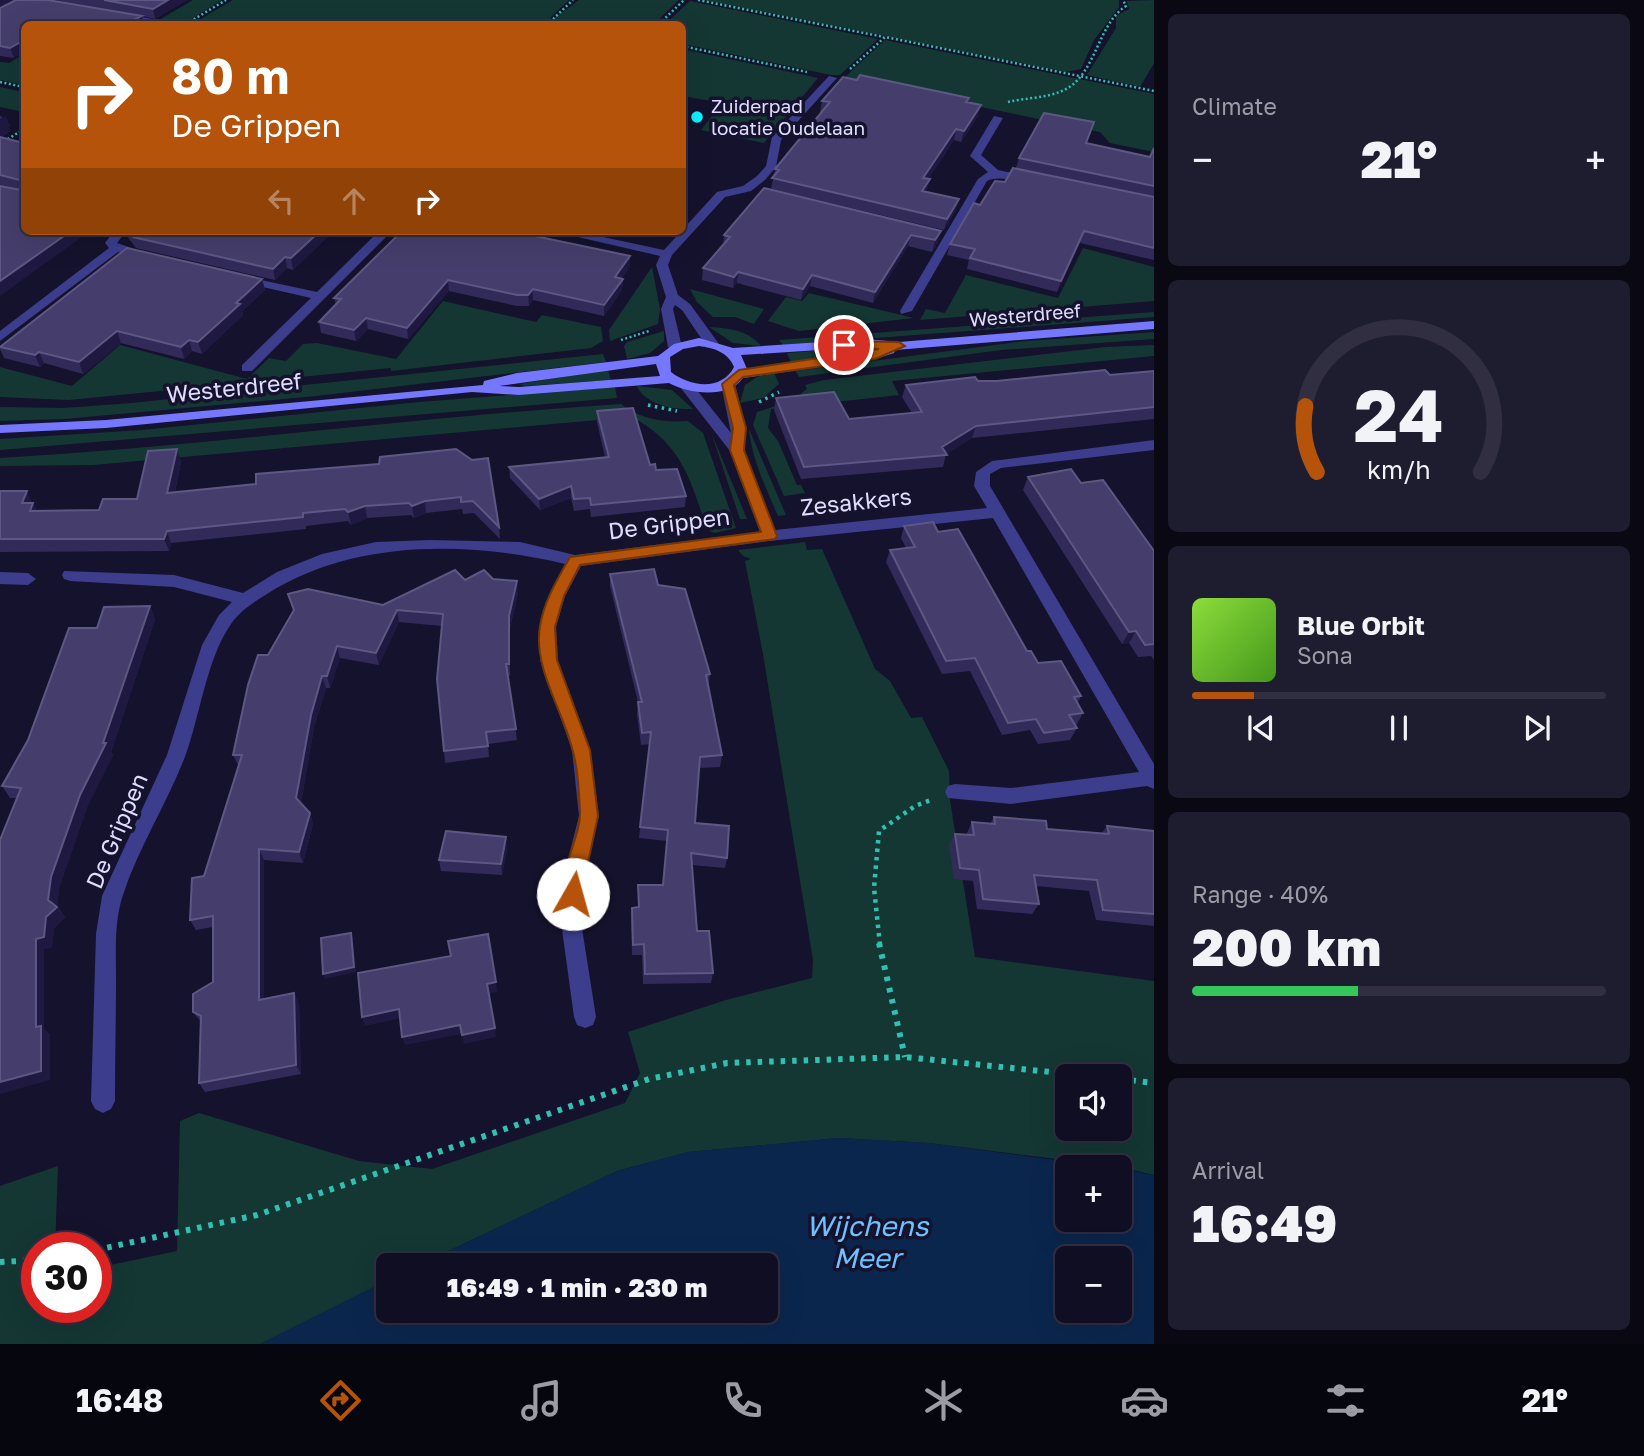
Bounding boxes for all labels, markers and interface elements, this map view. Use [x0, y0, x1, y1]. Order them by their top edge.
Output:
text: 80 m [171, 46, 289, 105]
icon: right [56, 49, 147, 140]
text: Climate [1192, 92, 1277, 120]
place label: Zuiderpad locatie Oudelaan [711, 94, 865, 139]
text: De Grippen [171, 106, 341, 144]
marker: Zuiderpad locatie Oudelaan [689, 109, 705, 125]
text: 21° [1361, 127, 1437, 189]
text: − [1192, 137, 1213, 182]
text: + [1585, 137, 1606, 182]
icon: left [262, 182, 300, 220]
icon: ahead [335, 182, 373, 220]
icon: right [408, 182, 446, 220]
street label: Westerdreef [968, 298, 1082, 331]
pin [814, 315, 874, 375]
icon: arrive [825, 326, 863, 364]
street label: Westerdreef [165, 366, 303, 408]
text: 24 [1354, 371, 1444, 458]
text: km/h [1367, 454, 1431, 485]
street label: Zesakkers [799, 481, 913, 521]
street label: De Grippen [606, 502, 731, 544]
text: Blue Orbit [1297, 610, 1425, 641]
text: Sona [1297, 641, 1353, 669]
icon: previous [1242, 709, 1280, 747]
icon: pause [1380, 709, 1418, 747]
icon: next [1518, 709, 1556, 747]
street label: De Grippen [79, 769, 153, 892]
position arrow [536, 857, 610, 931]
text: Range · 40% [1192, 880, 1328, 908]
text: 200 km [1192, 915, 1381, 977]
map controls [1055, 1064, 1132, 1323]
button: sound [1055, 1064, 1132, 1141]
button: + [1055, 1155, 1132, 1232]
text: Arrival [1192, 1156, 1264, 1184]
text: 16:49 [1192, 1191, 1337, 1253]
water label: Wijchens Meer [806, 1209, 929, 1274]
speed limit sign: 30 [21, 1232, 112, 1323]
button: − [1055, 1246, 1132, 1323]
text: 16:49 · 1 min · 230 m [447, 1272, 707, 1303]
icon: directions [316, 1376, 365, 1425]
icon: music [517, 1376, 566, 1425]
icon: phone [718, 1376, 767, 1425]
icon: climate [919, 1376, 968, 1425]
icon: car [1120, 1376, 1169, 1425]
icon: filters [1321, 1376, 1370, 1425]
text: 16:48 [76, 1381, 164, 1419]
text: 21° [1522, 1381, 1568, 1419]

